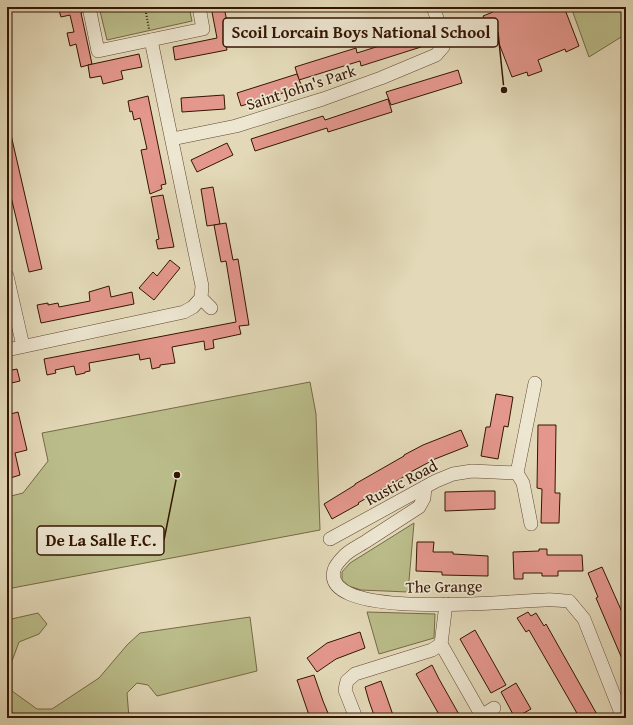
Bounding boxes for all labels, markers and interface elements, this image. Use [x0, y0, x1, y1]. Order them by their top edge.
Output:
callout: Scoil Lorcain Boys National School [223, 18, 498, 47]
text: Scoil Lorcain Boys National School [231, 19, 491, 44]
street label: Saint John's Park [243, 58, 360, 116]
street label: Rustic Road [361, 453, 442, 511]
callout: De La Salle F.C. [37, 526, 164, 555]
text: De La Salle F.C. [45, 527, 157, 552]
street label: The Grange [405, 573, 483, 599]

